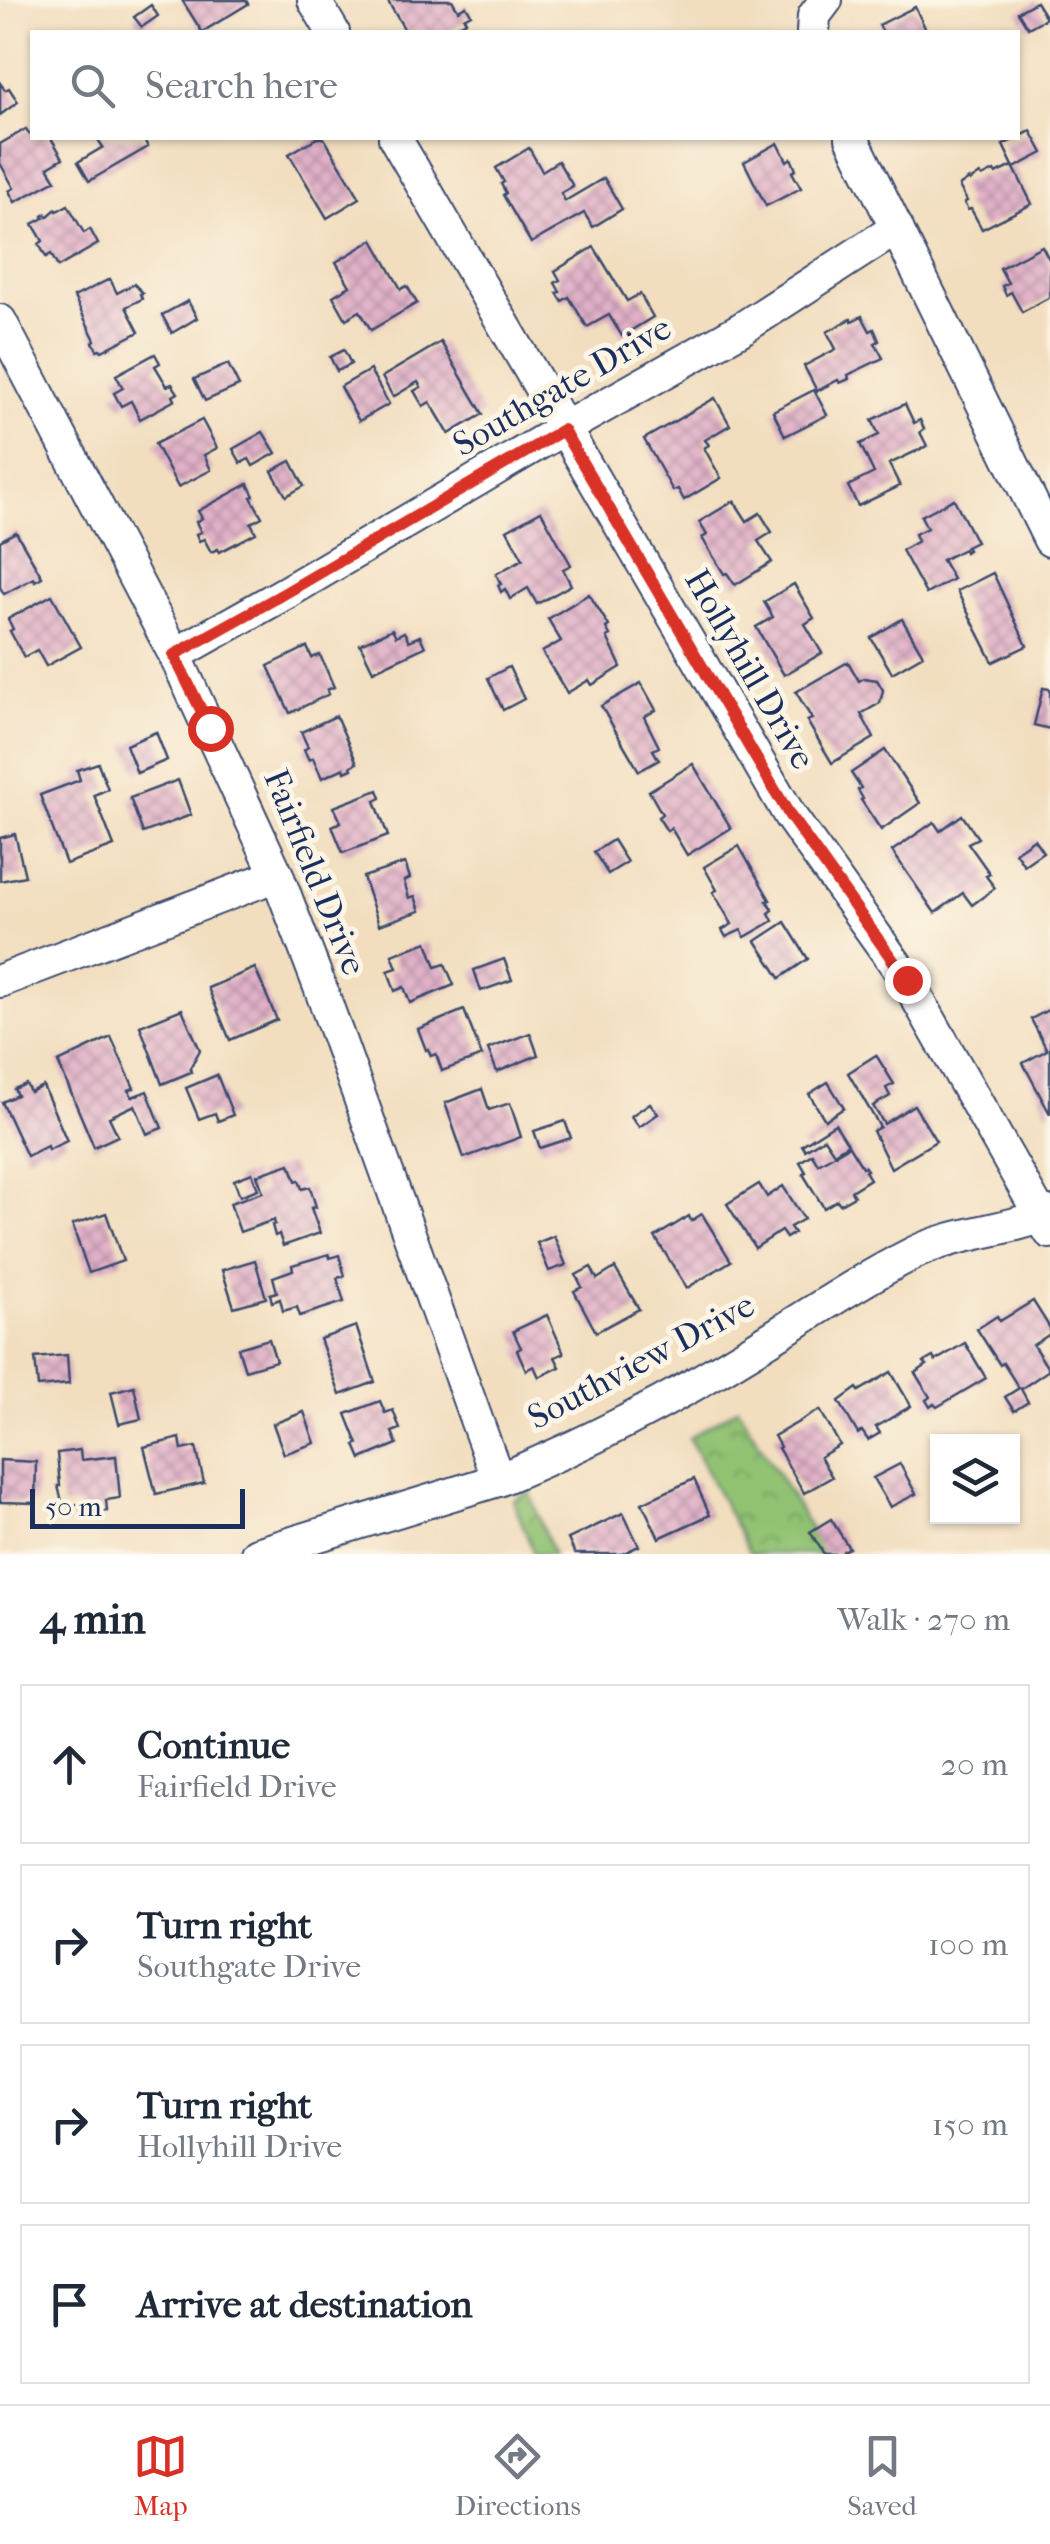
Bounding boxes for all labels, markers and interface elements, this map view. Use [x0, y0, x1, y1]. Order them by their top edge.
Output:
search box [30, 30, 1020, 140]
icon: search [65, 58, 120, 113]
text: Search here [145, 63, 338, 108]
street label: Southgate Drive [446, 307, 678, 465]
street label: Hollyhill Drive [676, 562, 824, 776]
route start [188, 706, 234, 752]
street label: Fairfield Drive [255, 763, 375, 981]
route end [885, 958, 931, 1004]
street label: Southview Drive [521, 1284, 761, 1438]
map controls [930, 1434, 1020, 1524]
button: layers [930, 1434, 1020, 1524]
scale bar [30, 1484, 245, 1528]
text: 50 m [45, 1490, 102, 1523]
text: 4 min [40, 1595, 146, 1644]
text: Walk · 270 m [838, 1601, 1010, 1638]
text: Continue [137, 1723, 290, 1768]
icon: ahead [42, 1737, 97, 1792]
text: 20 m [940, 1746, 1008, 1783]
text: Fairfield Drive [137, 1768, 336, 1805]
text: Turn right [137, 1903, 312, 1948]
icon: right [42, 1917, 97, 1972]
text: 100 m [928, 1926, 1008, 1963]
text: Southgate Drive [137, 1948, 361, 1985]
text: Turn right [137, 2083, 312, 2128]
icon: right [42, 2097, 97, 2152]
text: 150 m [932, 2106, 1008, 2143]
text: Hollyhill Drive [137, 2128, 342, 2165]
icon: arrive [42, 2277, 97, 2332]
text: Arrive at destination [137, 2282, 473, 2327]
tab: Map [133, 2429, 188, 2522]
tab: Directions [455, 2429, 581, 2522]
tab: Saved [847, 2429, 917, 2522]

